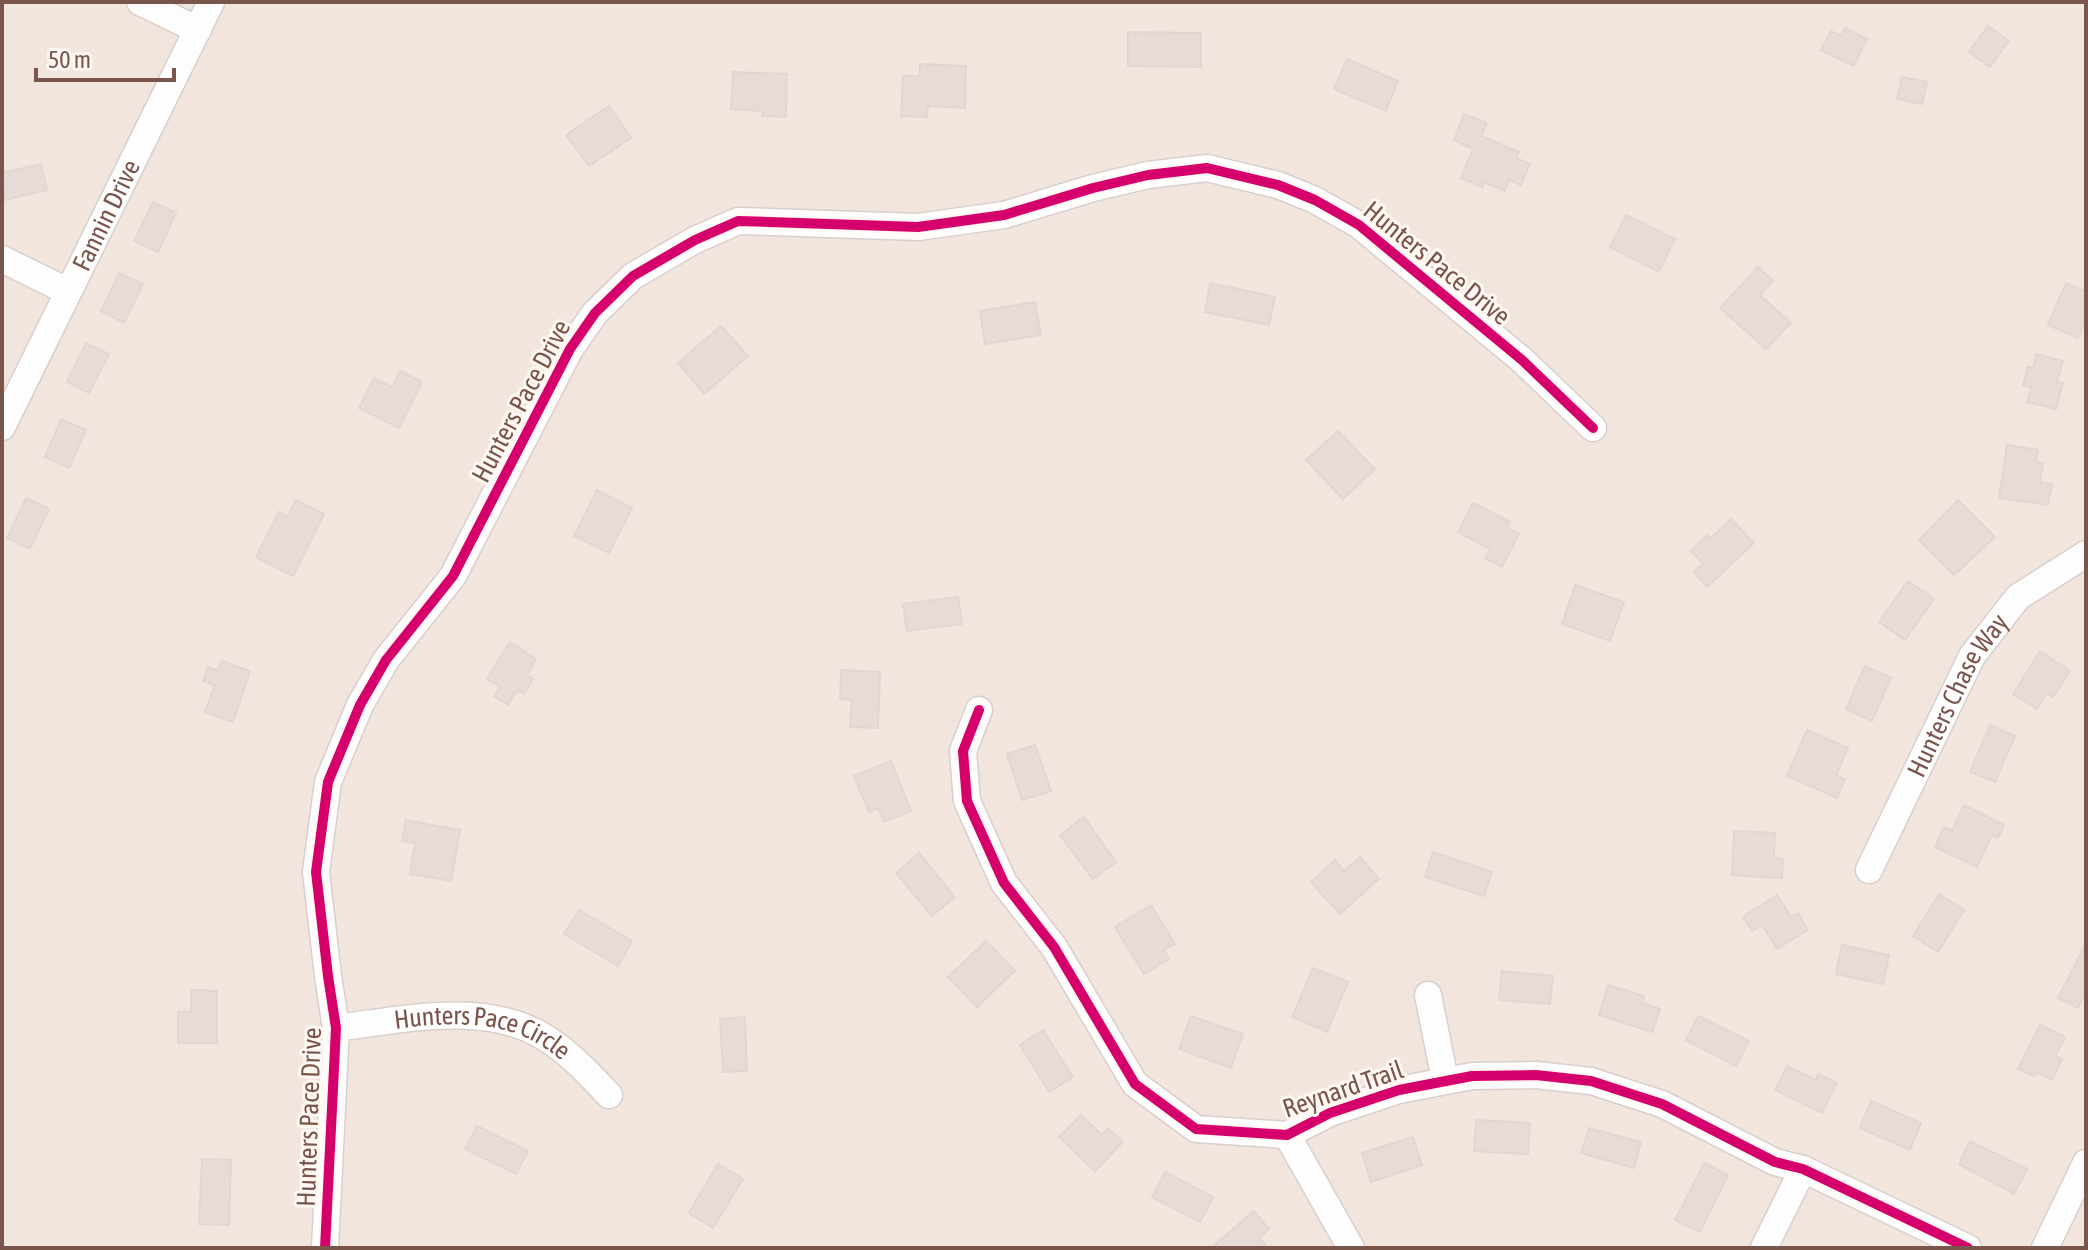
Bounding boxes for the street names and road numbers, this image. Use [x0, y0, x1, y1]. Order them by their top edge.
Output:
street label: Fannin Drive [66, 155, 146, 276]
street label: Hunters Pace Drive [1358, 195, 1516, 331]
street label: Hunters Pace Drive [466, 315, 576, 487]
street label: Hunters Chase Way [1901, 608, 2014, 782]
street label: Hunters Pace Circle [392, 1000, 577, 1066]
street label: Hunters Pace Drive [291, 1027, 327, 1207]
street label: Reynard Trail [1279, 1054, 1407, 1124]

